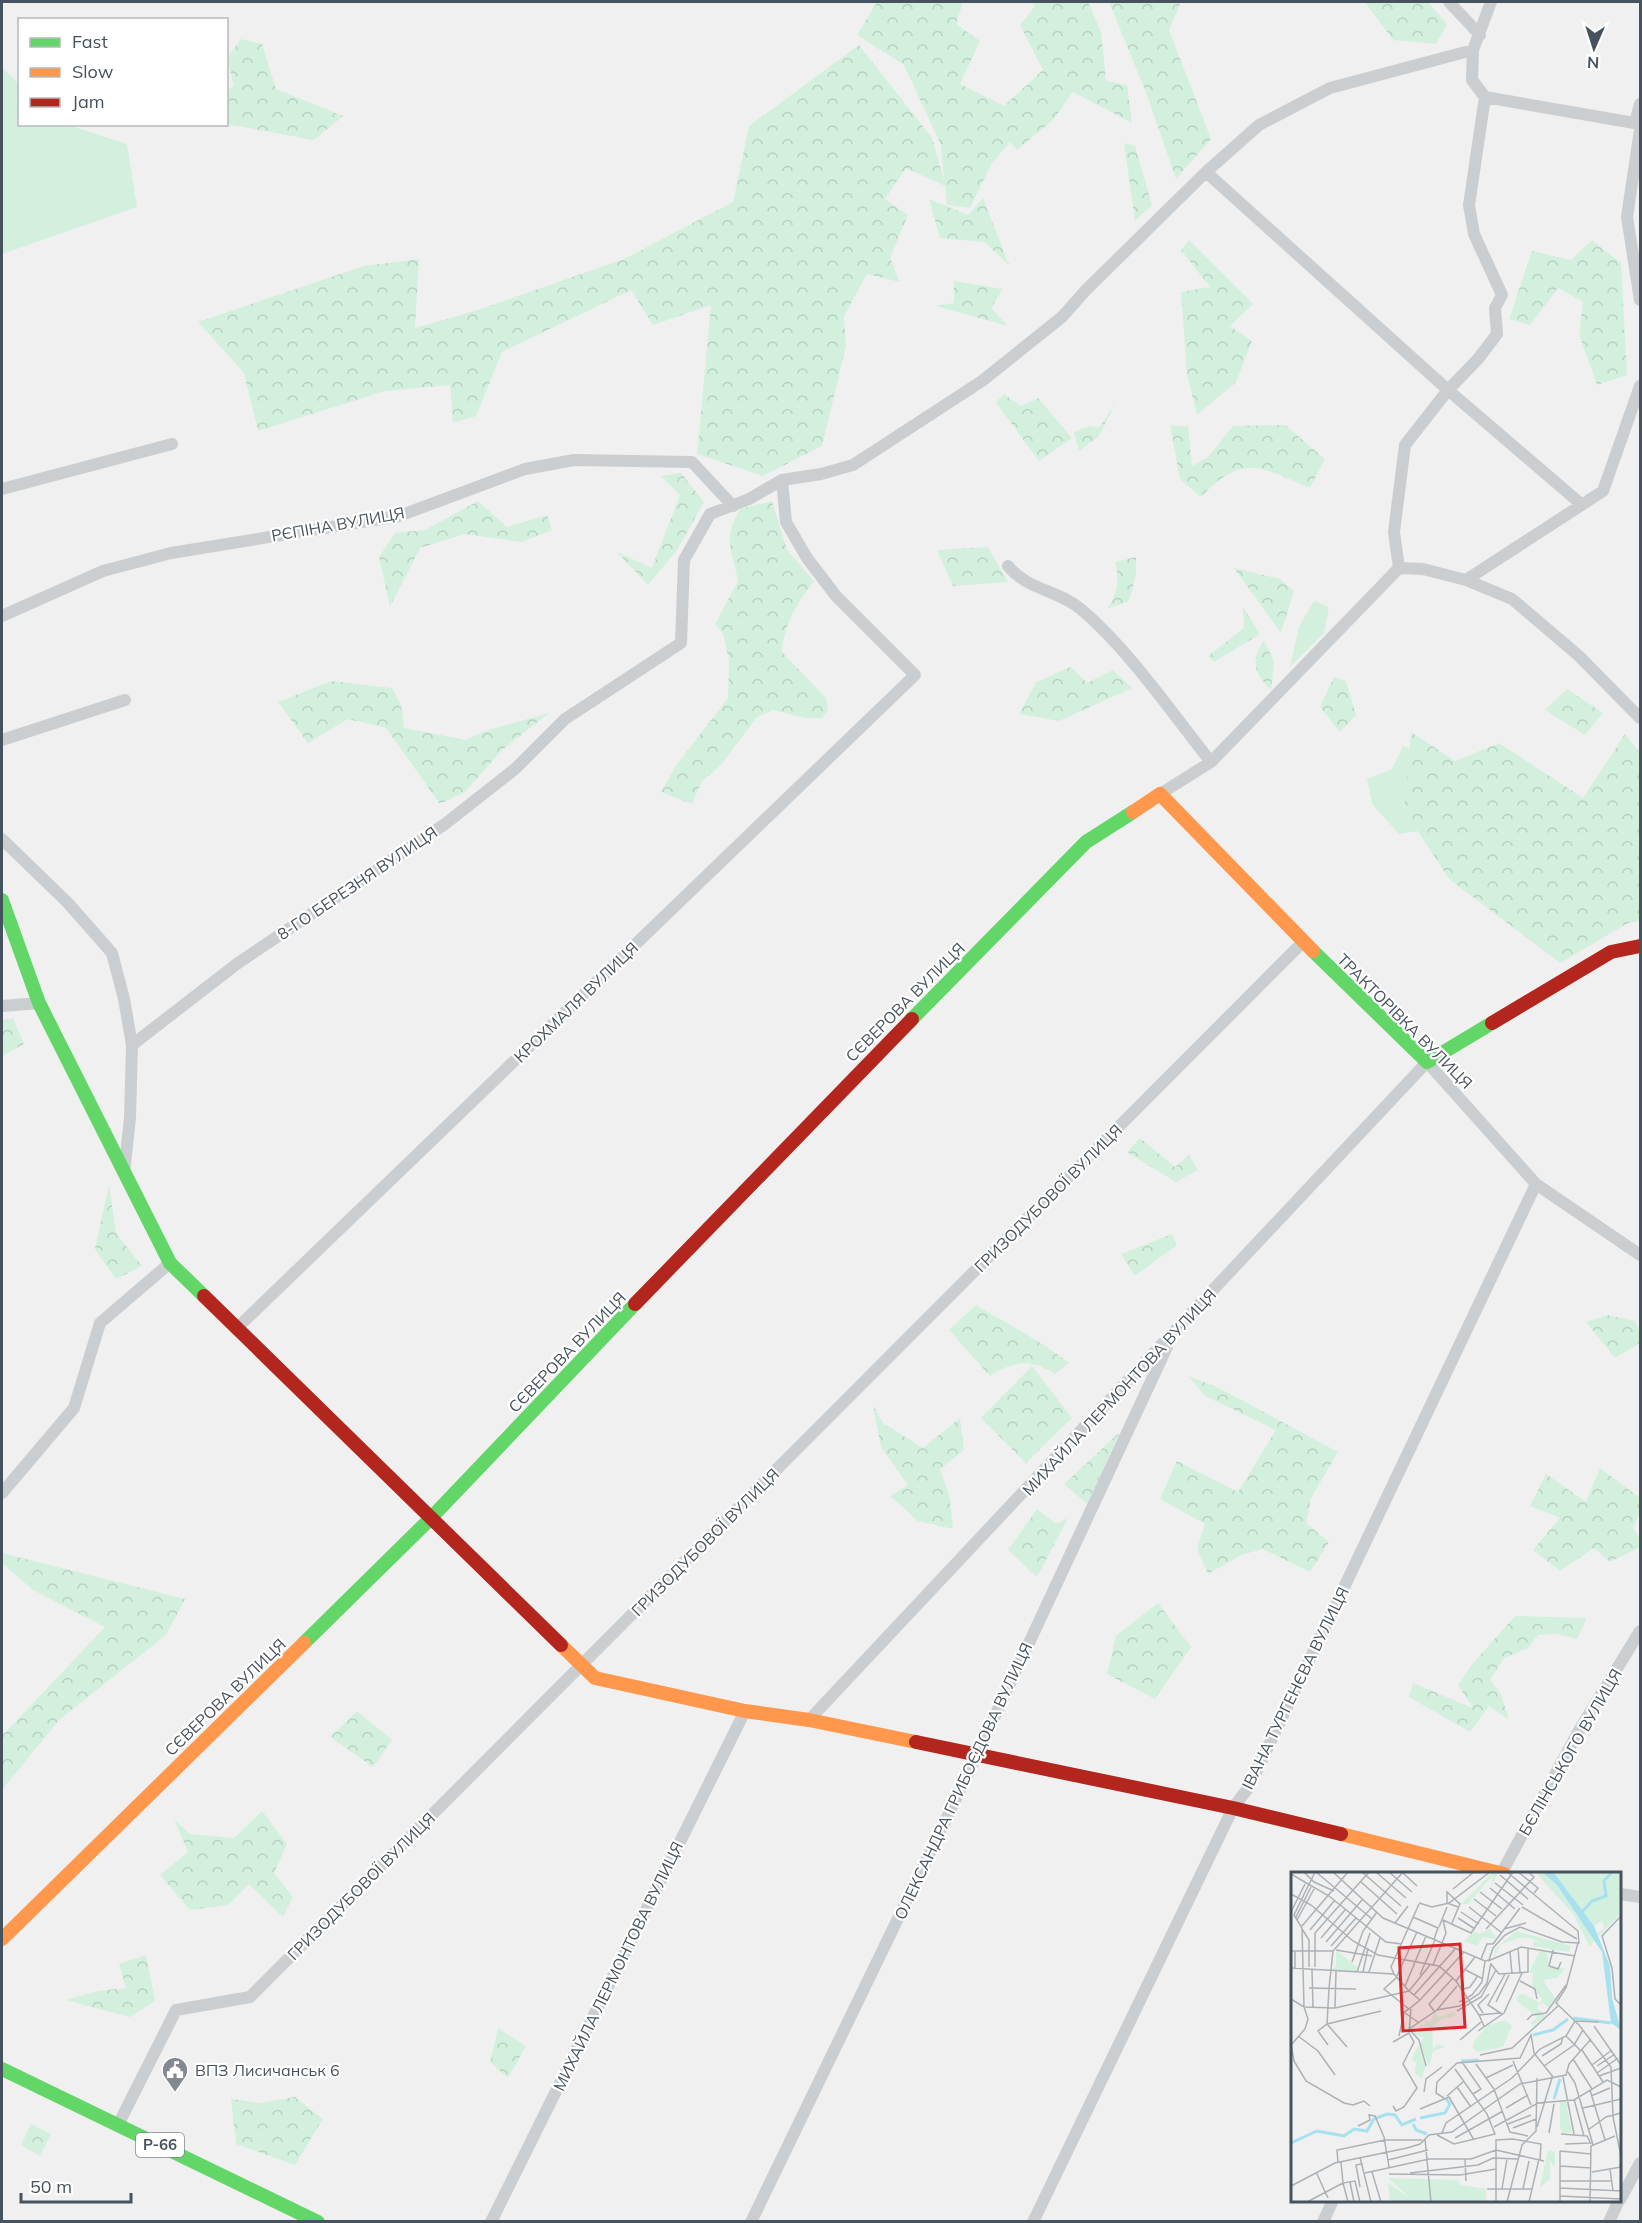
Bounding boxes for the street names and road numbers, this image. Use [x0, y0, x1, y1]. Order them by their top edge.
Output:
street label: РЄПІНА ВУЛИЦЯ [270, 502, 406, 546]
street label: 8-ГО БЕРЕЗНЯ ВУЛИЦЯ [273, 822, 441, 944]
street label: КРОХМАЛЯ ВУЛИЦЯ [510, 937, 642, 1067]
street label: СЄВЕРОВА ВУЛИЦЯ [841, 938, 969, 1066]
street label: ТРАКТОРІВКА ВУЛИЦЯ [1333, 949, 1477, 1093]
street label: ГРИЗОДУБОВОЇ ВУЛИЦЯ [970, 1120, 1126, 1276]
street label: МИХАЙЛА ЛЕРМОНТОВА ВУЛИЦЯ [1018, 1285, 1220, 1499]
street label: СЄВЕРОВА ВУЛИЦЯ [504, 1287, 630, 1417]
street label: ГРИЗОДУБОВОЇ ВУЛИЦЯ [627, 1464, 783, 1620]
street label: ІВАНА ТУРГЕНЄВА ВУЛИЦЯ [1237, 1583, 1353, 1793]
street label: СЄВЕРОВА ВУЛИЦЯ [160, 1634, 290, 1760]
street label: ОЛЕКСАНДРА ГРИБОЄДОВА ВУЛИЦЯ [890, 1639, 1036, 1923]
street label: БЄЛІНСЬКОГО ВУЛИЦЯ [1514, 1665, 1626, 1839]
street label: ГРИЗОДУБОВОЇ ВУЛИЦЯ [283, 1808, 439, 1964]
street label: МИХАЙЛА ЛЕРМОНТОВА ВУЛИЦЯ [549, 1838, 687, 2094]
road number: Р-66 [136, 2133, 184, 2157]

